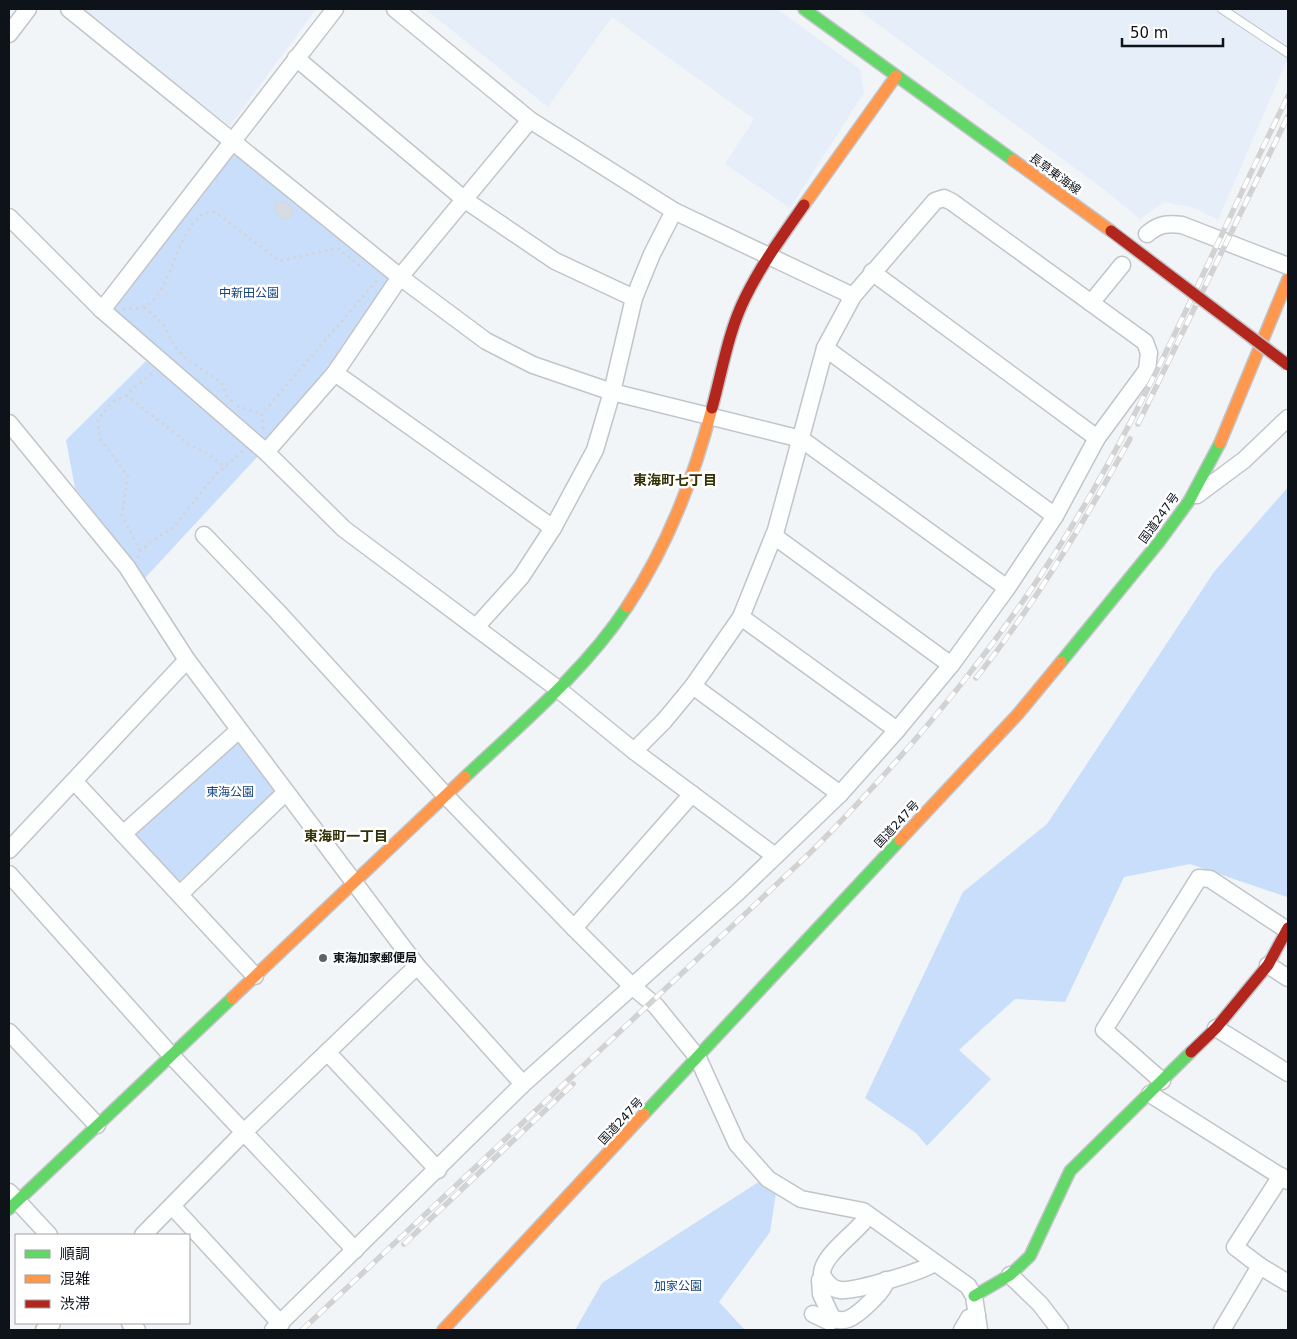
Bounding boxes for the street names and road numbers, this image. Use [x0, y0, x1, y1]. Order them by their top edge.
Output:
street label: 長草東海線 [1027, 151, 1083, 197]
street label: 国道247号 [1136, 490, 1182, 546]
street label: 国道247号 [872, 798, 922, 850]
street label: 国道247号 [596, 1095, 646, 1147]

